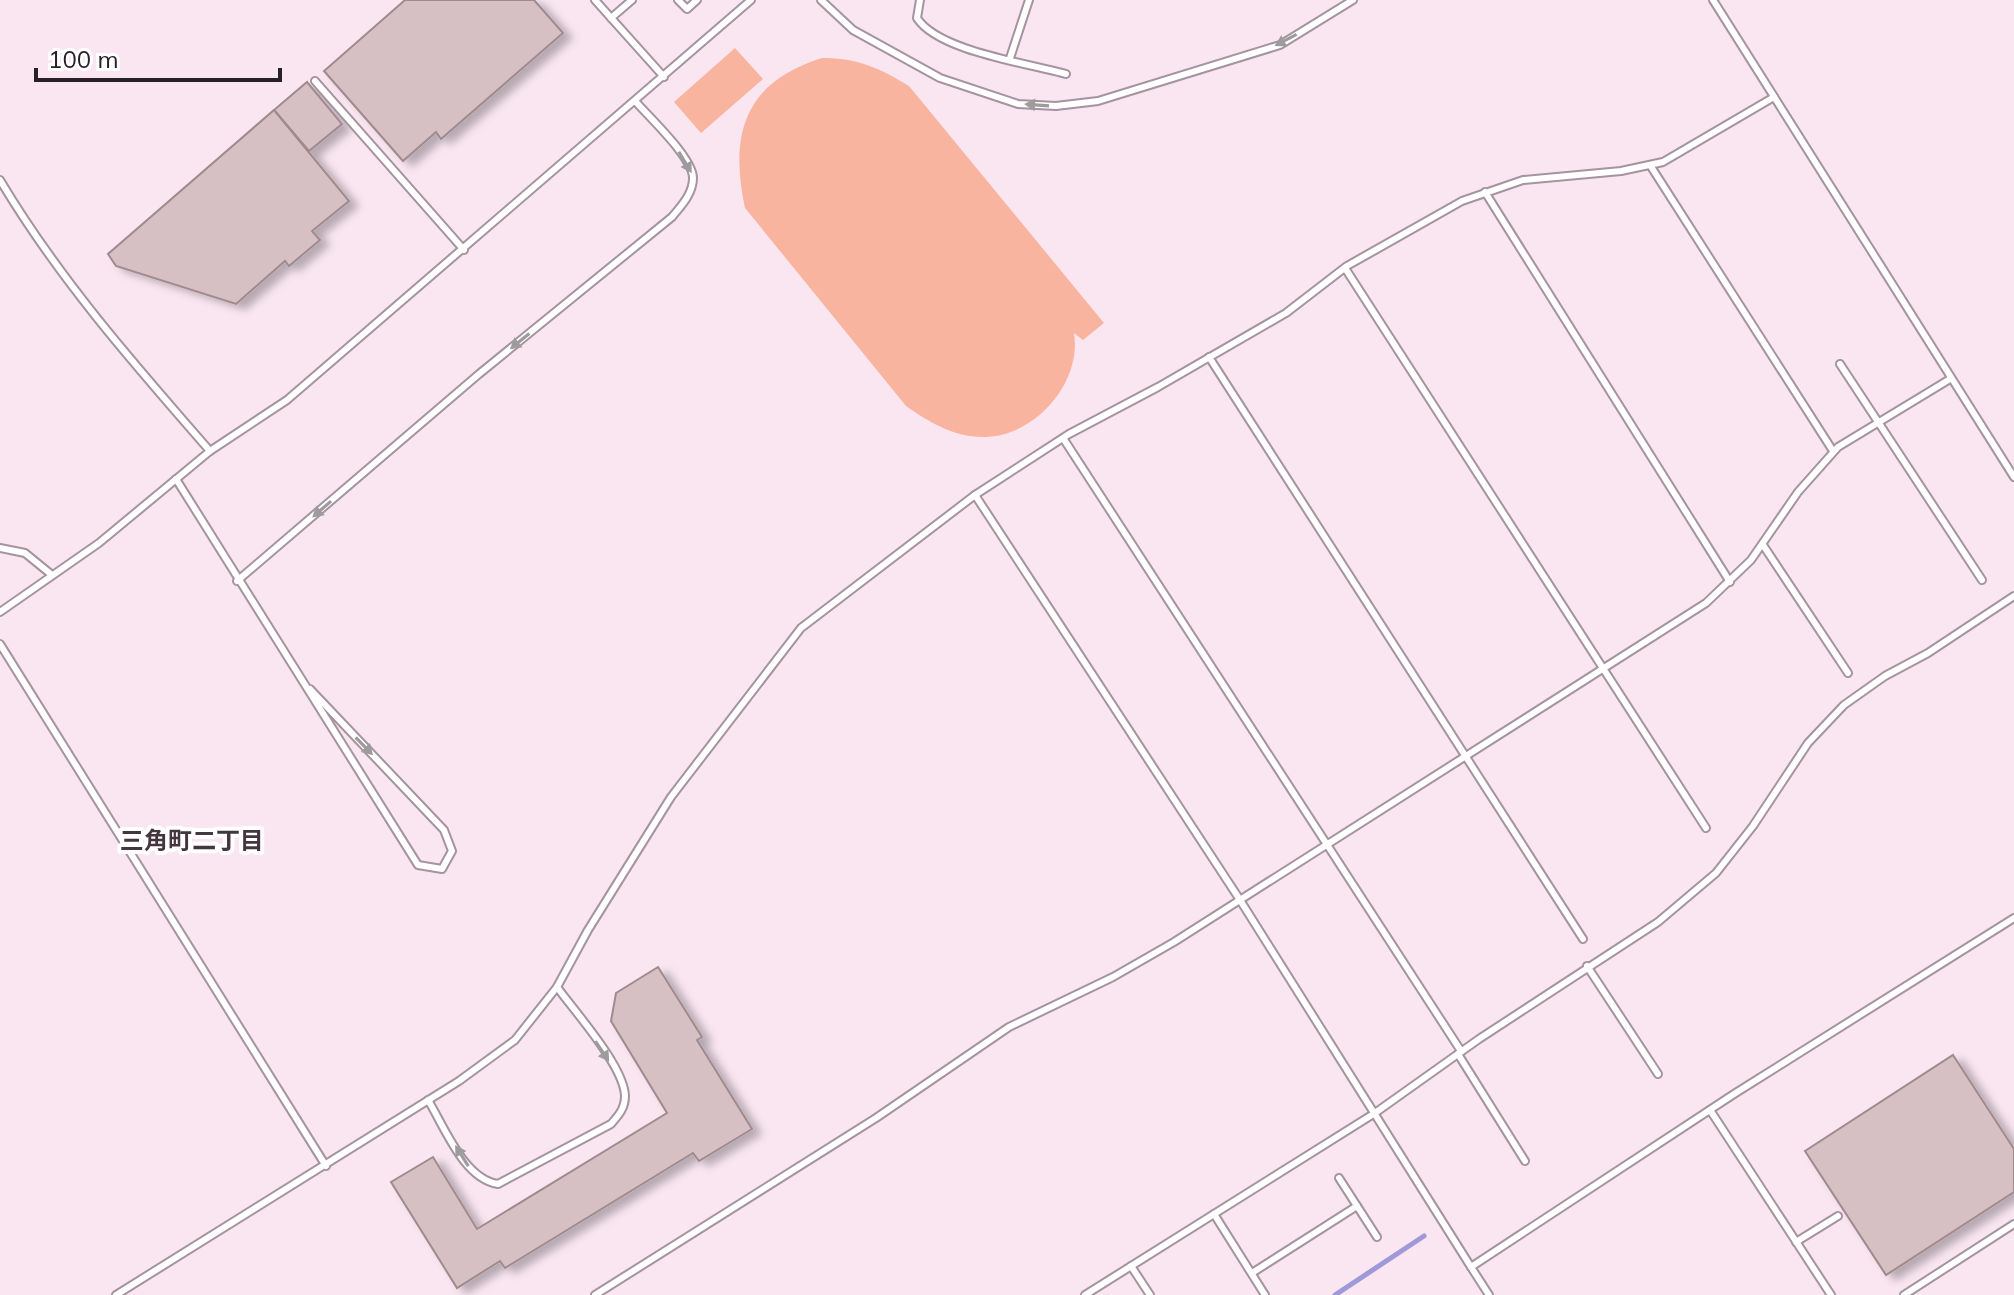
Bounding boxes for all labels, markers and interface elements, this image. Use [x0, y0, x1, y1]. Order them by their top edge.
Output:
scale bar [36, 32, 280, 82]
one-way arrow [1275, 33, 1298, 47]
text: 100 m [48, 44, 119, 74]
one-way arrow [1024, 98, 1049, 111]
one-way arrow [678, 151, 692, 173]
one-way arrow [510, 332, 530, 349]
one-way arrow [312, 500, 332, 517]
one-way arrow [354, 736, 372, 755]
district label: 三角町二丁目 [120, 825, 264, 855]
one-way arrow [594, 1040, 609, 1061]
one-way arrow [456, 1145, 470, 1167]

